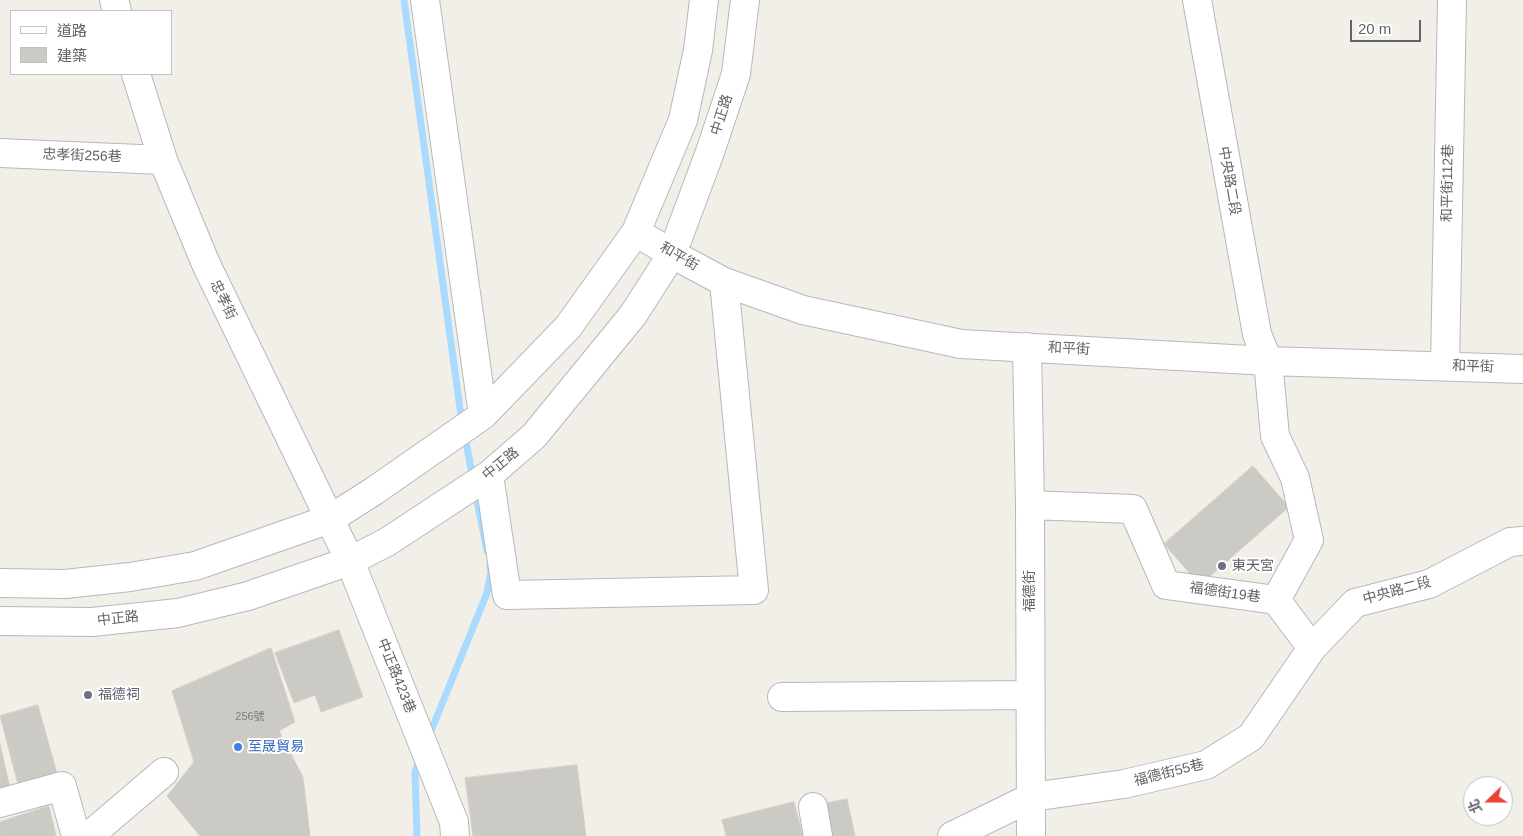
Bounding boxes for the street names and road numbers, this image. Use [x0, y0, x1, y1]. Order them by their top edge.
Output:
street label: 中正路 [708, 92, 736, 138]
street label: 和平街112巷 [1439, 144, 1457, 222]
street label: 中央路二段 [1215, 145, 1243, 217]
street label: 忠孝街256巷 [42, 146, 122, 166]
street label: 和平街 [657, 239, 701, 275]
street label: 忠孝街 [206, 277, 240, 323]
street label: 和平街 [1048, 340, 1090, 358]
street label: 和平街 [1452, 358, 1494, 376]
street label: 中正路 [479, 444, 523, 484]
street label: 福德街 [1022, 570, 1038, 612]
street label: 中央路二段 [1361, 574, 1433, 608]
street label: 福德街19巷 [1188, 580, 1262, 606]
street label: 中正路 [96, 608, 140, 630]
street label: 中正路423巷 [373, 636, 419, 716]
street label: 福德街55巷 [1132, 756, 1206, 790]

